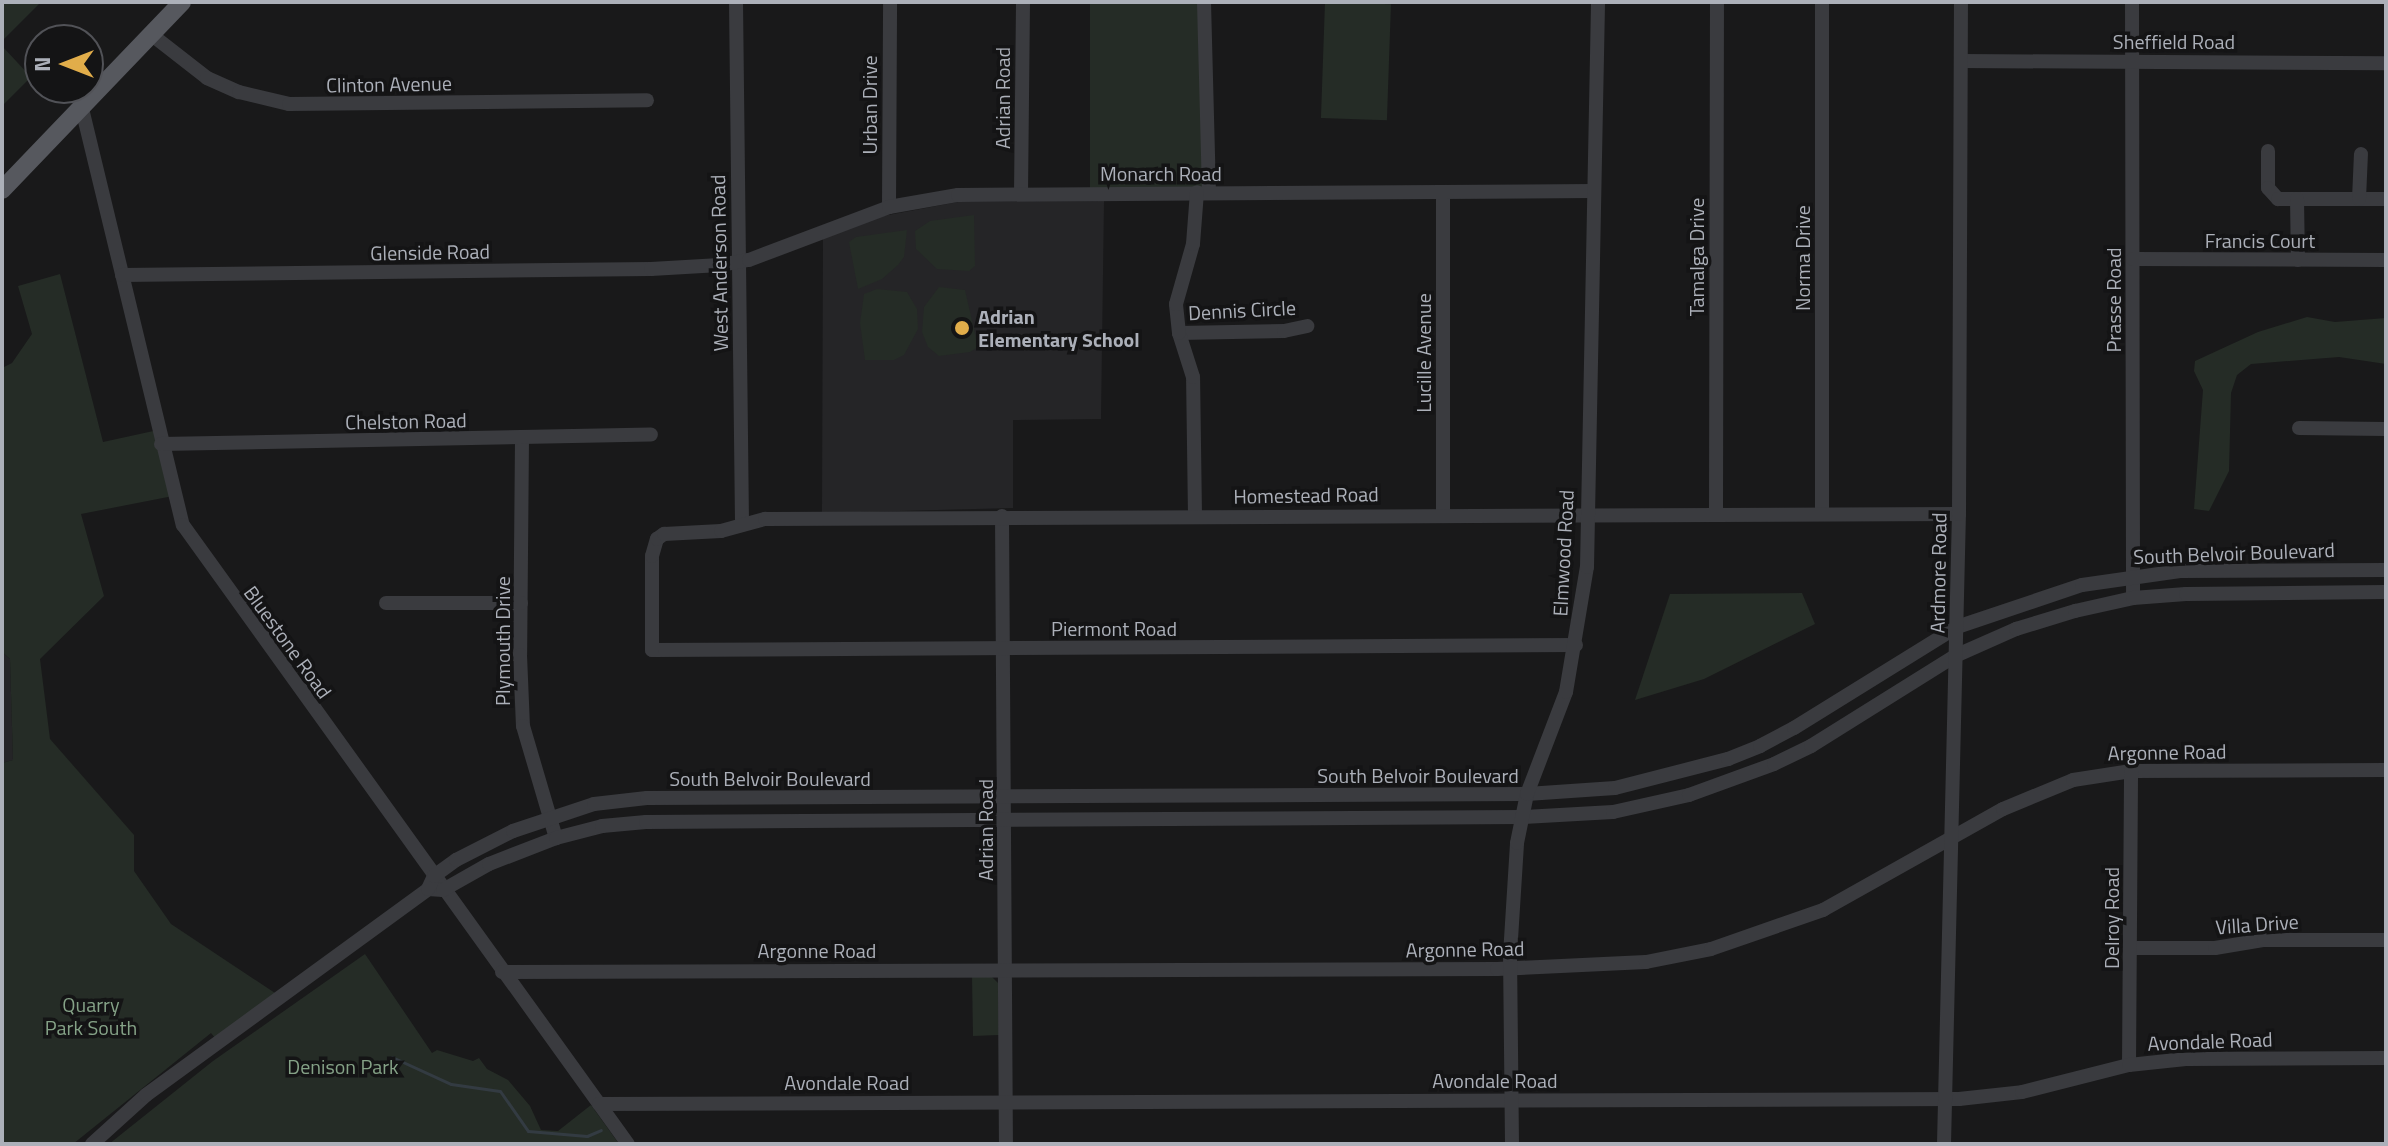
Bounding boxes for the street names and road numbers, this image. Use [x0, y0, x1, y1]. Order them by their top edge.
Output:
street label: Sheffield Road [2113, 29, 2235, 53]
street label: Adrian Road [990, 47, 1014, 149]
street label: Urban Drive [857, 55, 881, 155]
street label: Clinton Avenue [326, 71, 452, 97]
street label: Monarch Road [1100, 161, 1222, 185]
street label: West Anderson Road [705, 174, 733, 352]
street label: Tamalga Drive [1684, 198, 1708, 316]
street label: Norma Drive [1790, 205, 1814, 311]
street label: Francis Court [2205, 228, 2315, 252]
street label: Glenside Road [370, 239, 490, 265]
street label: Prasse Road [2101, 247, 2125, 353]
street label: Lucille Avenue [1411, 293, 1435, 413]
street label: Dennis Circle [1187, 295, 1297, 325]
street label: Chelston Road [345, 408, 467, 434]
street label: Homestead Road [1233, 482, 1379, 508]
street label: Elmwood Road [1548, 489, 1578, 617]
street label: Ardmore Road [1925, 512, 1951, 634]
street label: South Belvoir Boulevard [2133, 537, 2335, 569]
street label: Plymouth Drive [490, 576, 514, 706]
street label: Bluestone Road [239, 581, 337, 703]
street label: Piermont Road [1051, 616, 1177, 640]
street label: Argonne Road [2107, 739, 2227, 765]
street label: South Belvoir Boulevard [1317, 763, 1519, 787]
street label: South Belvoir Boulevard [669, 766, 871, 790]
street label: Adrian Road [973, 779, 997, 881]
street label: Delroy Road [2099, 867, 2123, 969]
street label: Villa Drive [2215, 909, 2299, 939]
street label: Argonne Road [1405, 936, 1525, 962]
street label: Argonne Road [758, 938, 876, 962]
street label: Avondale Road [2147, 1027, 2273, 1055]
street label: Avondale Road [1432, 1068, 1558, 1092]
street label: Avondale Road [784, 1070, 910, 1094]

